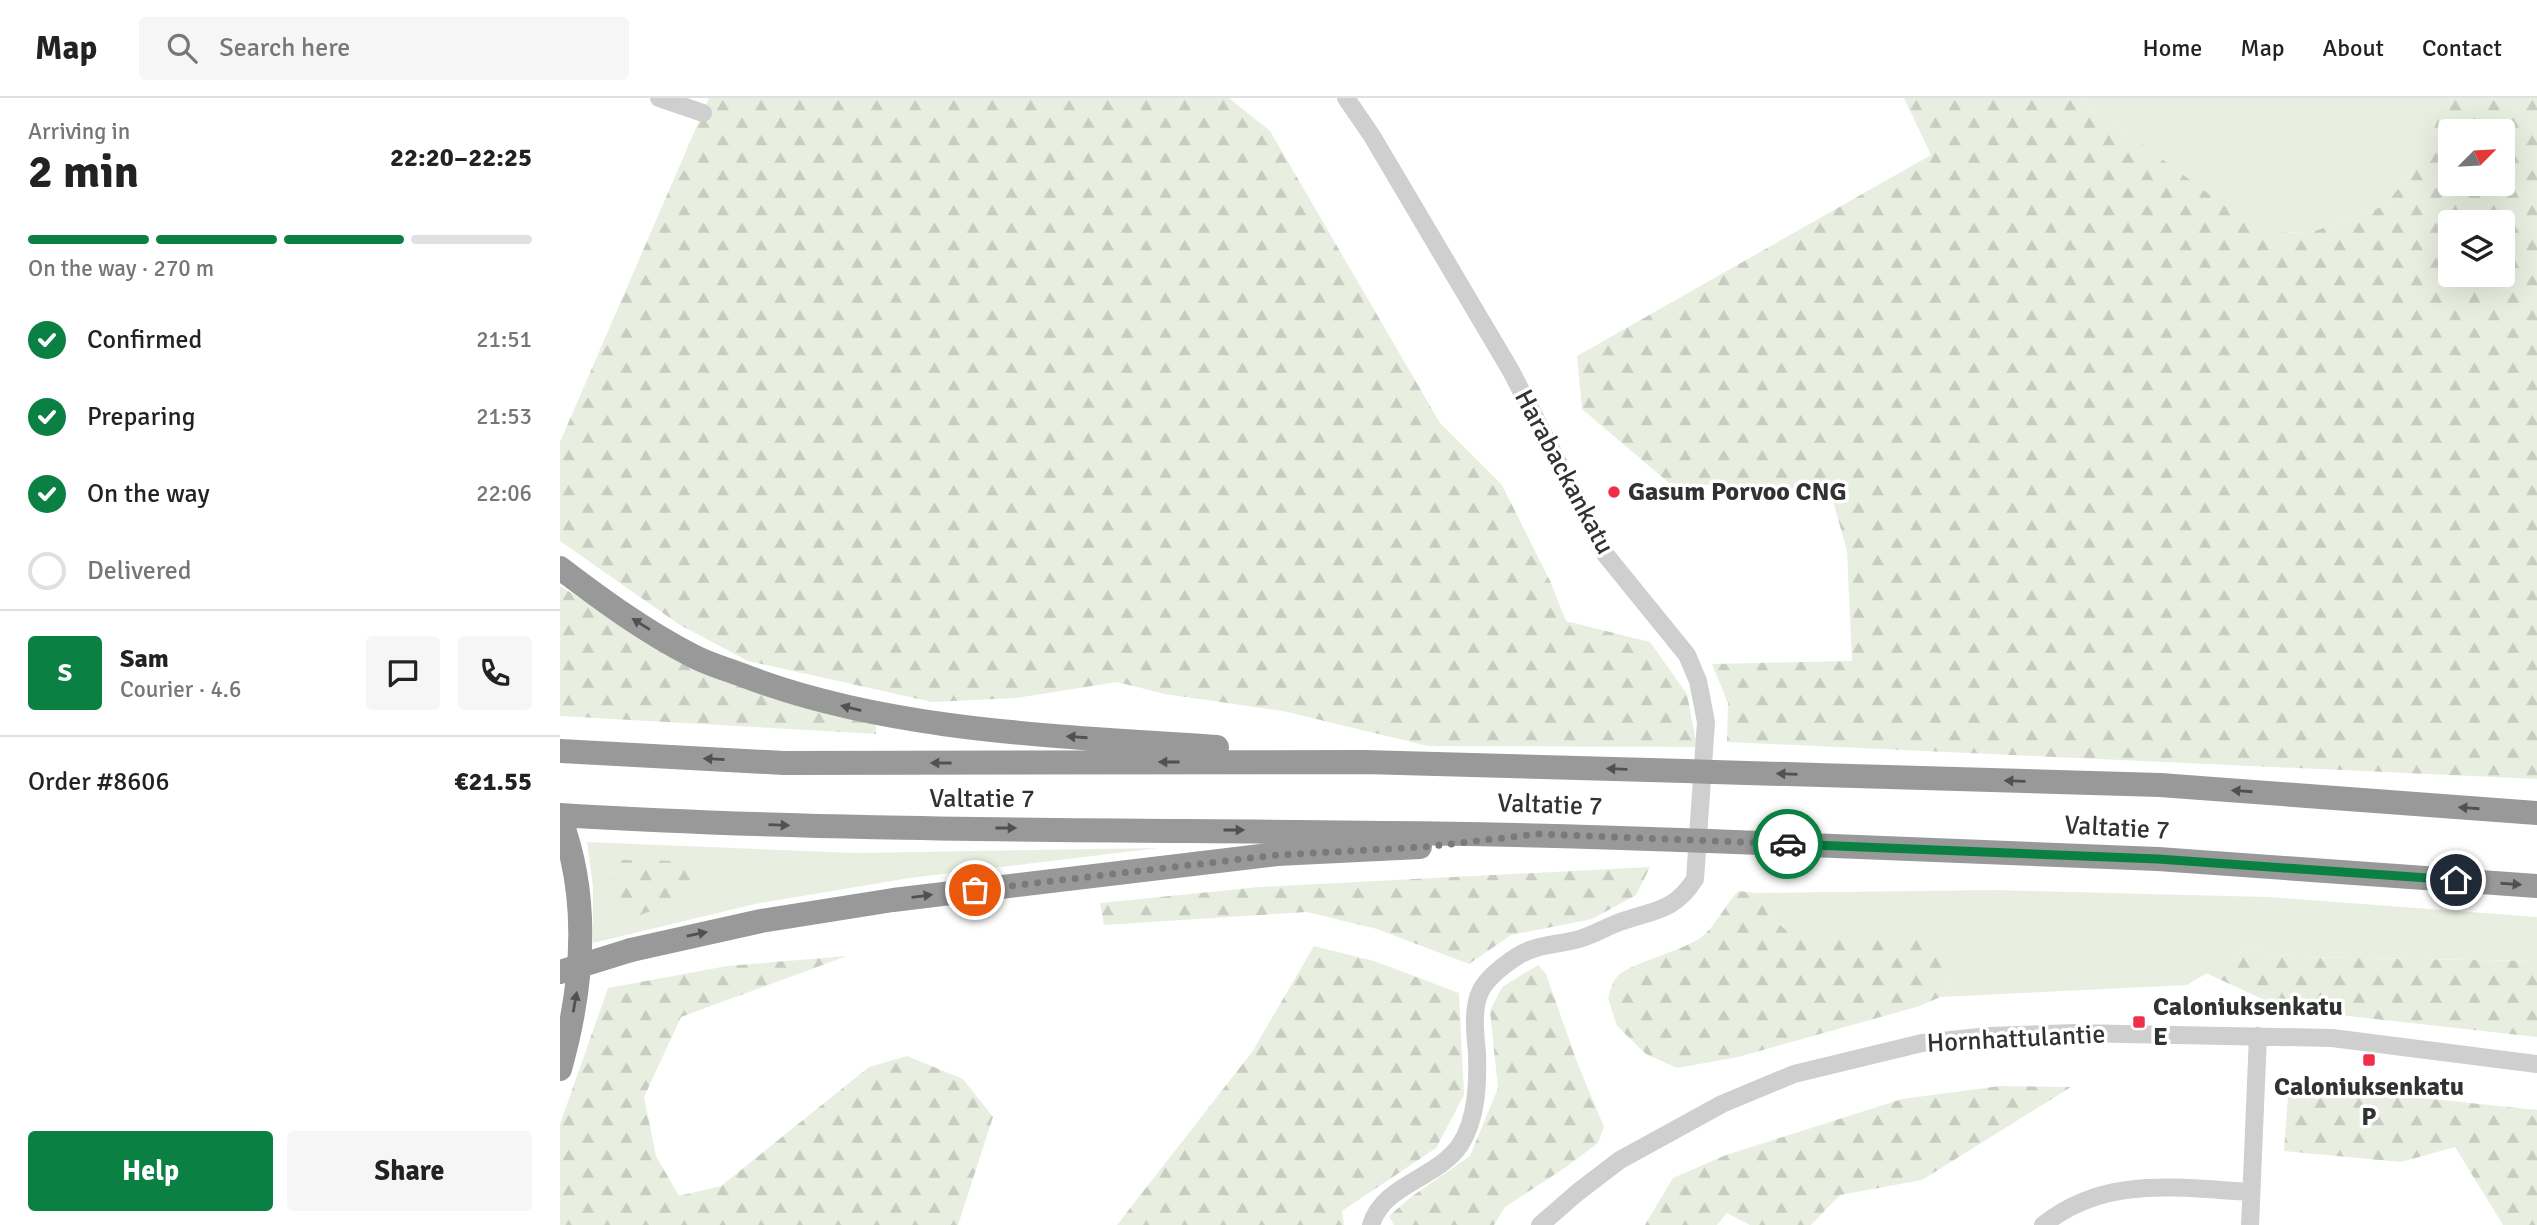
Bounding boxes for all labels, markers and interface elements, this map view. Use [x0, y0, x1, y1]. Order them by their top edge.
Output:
search box [139, 17, 629, 80]
text: Map [35, 28, 97, 69]
icon: search [163, 29, 201, 67]
text: Search here [219, 32, 350, 64]
text: Home [2142, 33, 2202, 63]
text: Map [2240, 33, 2285, 63]
text: About [2323, 33, 2384, 63]
text: Contact [2422, 33, 2502, 63]
text: Arriving in [28, 117, 130, 146]
north arrow [2438, 119, 2515, 196]
map controls [2438, 119, 2515, 287]
text: 22:20–22:25 [390, 142, 532, 174]
text: 2 min [28, 144, 139, 200]
button: layers [2438, 210, 2515, 287]
text: On the way · 270 m [28, 254, 214, 283]
icon: check [28, 321, 66, 359]
text: Confirmed [87, 324, 202, 356]
text: 21:51 [476, 325, 532, 354]
street label: Harabackankatu [1507, 384, 1621, 560]
icon: check [28, 398, 66, 436]
text: Preparing [87, 401, 195, 433]
text: 21:53 [476, 402, 532, 431]
icon: check [28, 475, 66, 513]
place label: Gasum Porvoo CNG [1628, 476, 1847, 508]
text: On the way [87, 478, 210, 510]
text: 22:06 [476, 479, 532, 508]
marker: Gasum Porvoo CNG [1606, 484, 1622, 500]
text: Delivered [87, 555, 192, 587]
one-way arrow [632, 618, 651, 631]
button: chat [366, 636, 440, 710]
button: phone [458, 636, 532, 710]
text: Sam [120, 643, 169, 675]
text: S [58, 657, 72, 689]
text: Courier · 4.6 [120, 675, 241, 704]
one-way arrow [840, 702, 862, 713]
one-way arrow [1065, 731, 1087, 742]
one-way arrow [703, 754, 725, 765]
one-way arrow [1157, 756, 1179, 768]
one-way arrow [930, 757, 952, 769]
one-way arrow [1605, 764, 1627, 775]
text: Order #8606 [28, 766, 169, 798]
text: €21.55 [454, 766, 532, 798]
one-way arrow [1776, 769, 1798, 780]
one-way arrow [2004, 775, 2026, 786]
street label: Valtatie 7 [929, 783, 1035, 815]
one-way arrow [2231, 785, 2253, 796]
street label: Valtatie 7 [1497, 787, 1603, 823]
one-way arrow [2458, 802, 2480, 813]
courier [1753, 809, 1823, 879]
street label: Valtatie 7 [2064, 809, 2170, 847]
one-way arrow [768, 819, 790, 830]
one-way arrow [996, 822, 1018, 834]
one-way arrow [1223, 824, 1245, 835]
icon: car [1769, 825, 1807, 863]
pin [2426, 850, 2486, 910]
pin [945, 860, 1005, 920]
icon: home [2437, 861, 2475, 899]
icon: bag [956, 871, 994, 909]
one-way arrow [2501, 879, 2523, 890]
one-way arrow [911, 891, 933, 902]
one-way arrow [686, 929, 708, 940]
one-way arrow [570, 991, 581, 1013]
place label: Caloniuksenkatu E [2153, 991, 2343, 1053]
marker: Caloniuksenkatu E [2131, 1014, 2147, 1030]
street label: Hornhattulantie [1926, 1018, 2106, 1060]
marker: Caloniuksenkatu P [2361, 1052, 2377, 1068]
place label: Caloniuksenkatu P [2274, 1071, 2464, 1133]
button: Help [28, 1131, 273, 1211]
button: Share [287, 1131, 532, 1211]

